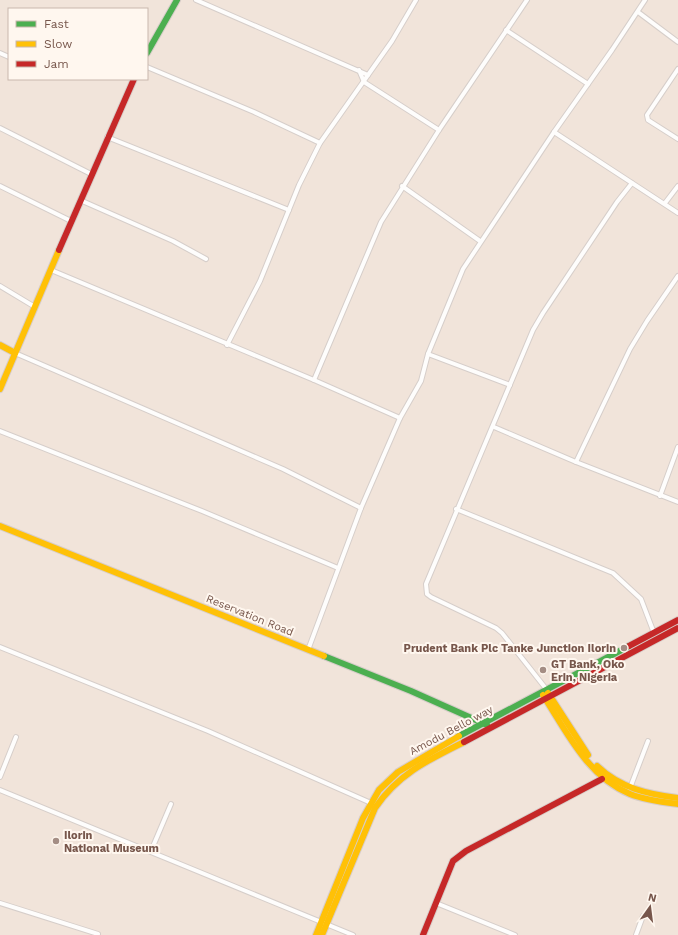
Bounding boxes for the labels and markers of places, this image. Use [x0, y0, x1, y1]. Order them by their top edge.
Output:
place label: Prudent Bank Plc Tanke Junction Ilorin [404, 642, 616, 655]
marker: Prudent Bank Plc Tanke Junction Ilorin [619, 643, 629, 653]
place label: GT Bank, Oko Erin, Nigeria [551, 658, 625, 684]
marker: GT Bank, Oko Erin, Nigeria [538, 665, 548, 675]
place label: Ilorin National Museum [64, 829, 159, 855]
marker: Ilorin National Museum [51, 836, 61, 846]

